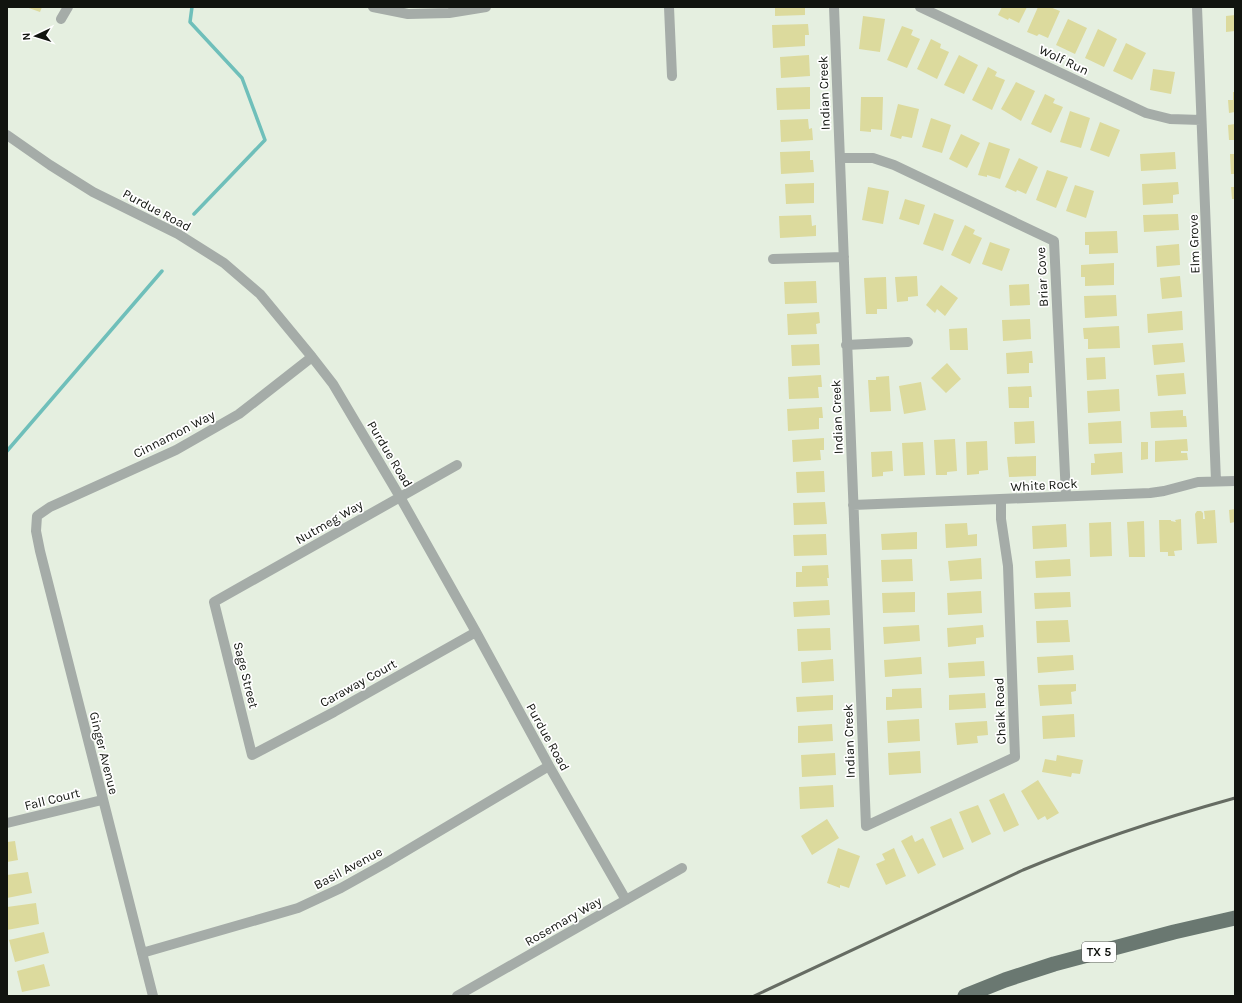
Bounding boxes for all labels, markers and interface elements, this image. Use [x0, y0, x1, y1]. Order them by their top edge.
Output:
north arrow [16, 16, 56, 56]
text: N [20, 32, 33, 41]
street label: Wolf Run [1037, 42, 1091, 78]
street label: Indian Creek [815, 56, 833, 130]
street label: Purdue Road [120, 186, 194, 234]
street label: Elm Grove [1185, 214, 1203, 274]
street label: Briar Cove [1033, 246, 1051, 307]
street label: Indian Creek [828, 380, 846, 454]
street label: Cinnamon Way [131, 407, 217, 461]
street label: Purdue Road [364, 418, 416, 490]
street label: White Rock [1010, 476, 1078, 494]
street label: Nutmeg Way [293, 497, 365, 547]
street label: Sage Street [231, 640, 262, 710]
street label: Caraway Court [317, 656, 399, 710]
street label: Chalk Road [991, 677, 1009, 745]
street label: Purdue Road [523, 701, 573, 773]
street label: Indian Creek [840, 704, 858, 778]
street label: Ginger Avenue [86, 710, 122, 796]
street label: Fall Court [23, 785, 81, 813]
street label: Basil Avenue [311, 844, 385, 892]
street label: Rosemary Way [522, 893, 604, 949]
road number: TX 5 [1082, 942, 1116, 962]

